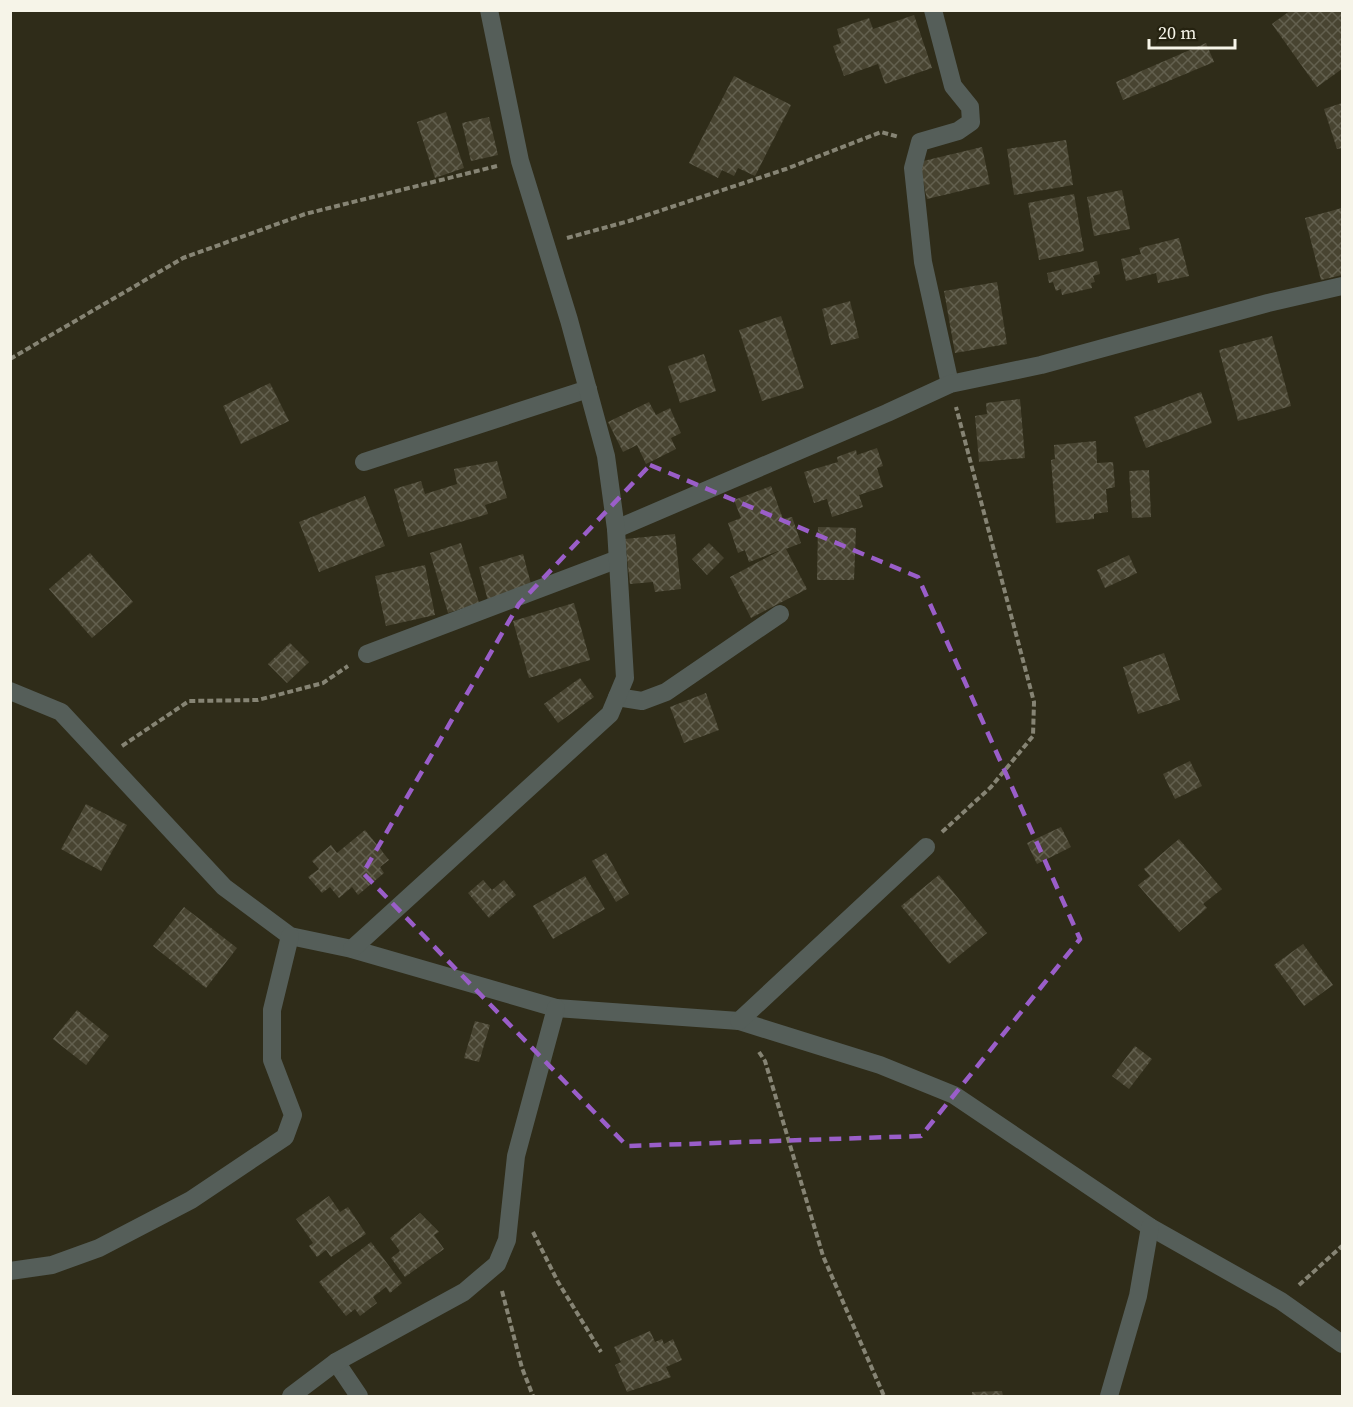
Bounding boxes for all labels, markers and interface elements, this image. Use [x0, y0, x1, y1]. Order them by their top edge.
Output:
scale bar [1149, 12, 1234, 50]
text: 20 m [1158, 20, 1196, 45]

